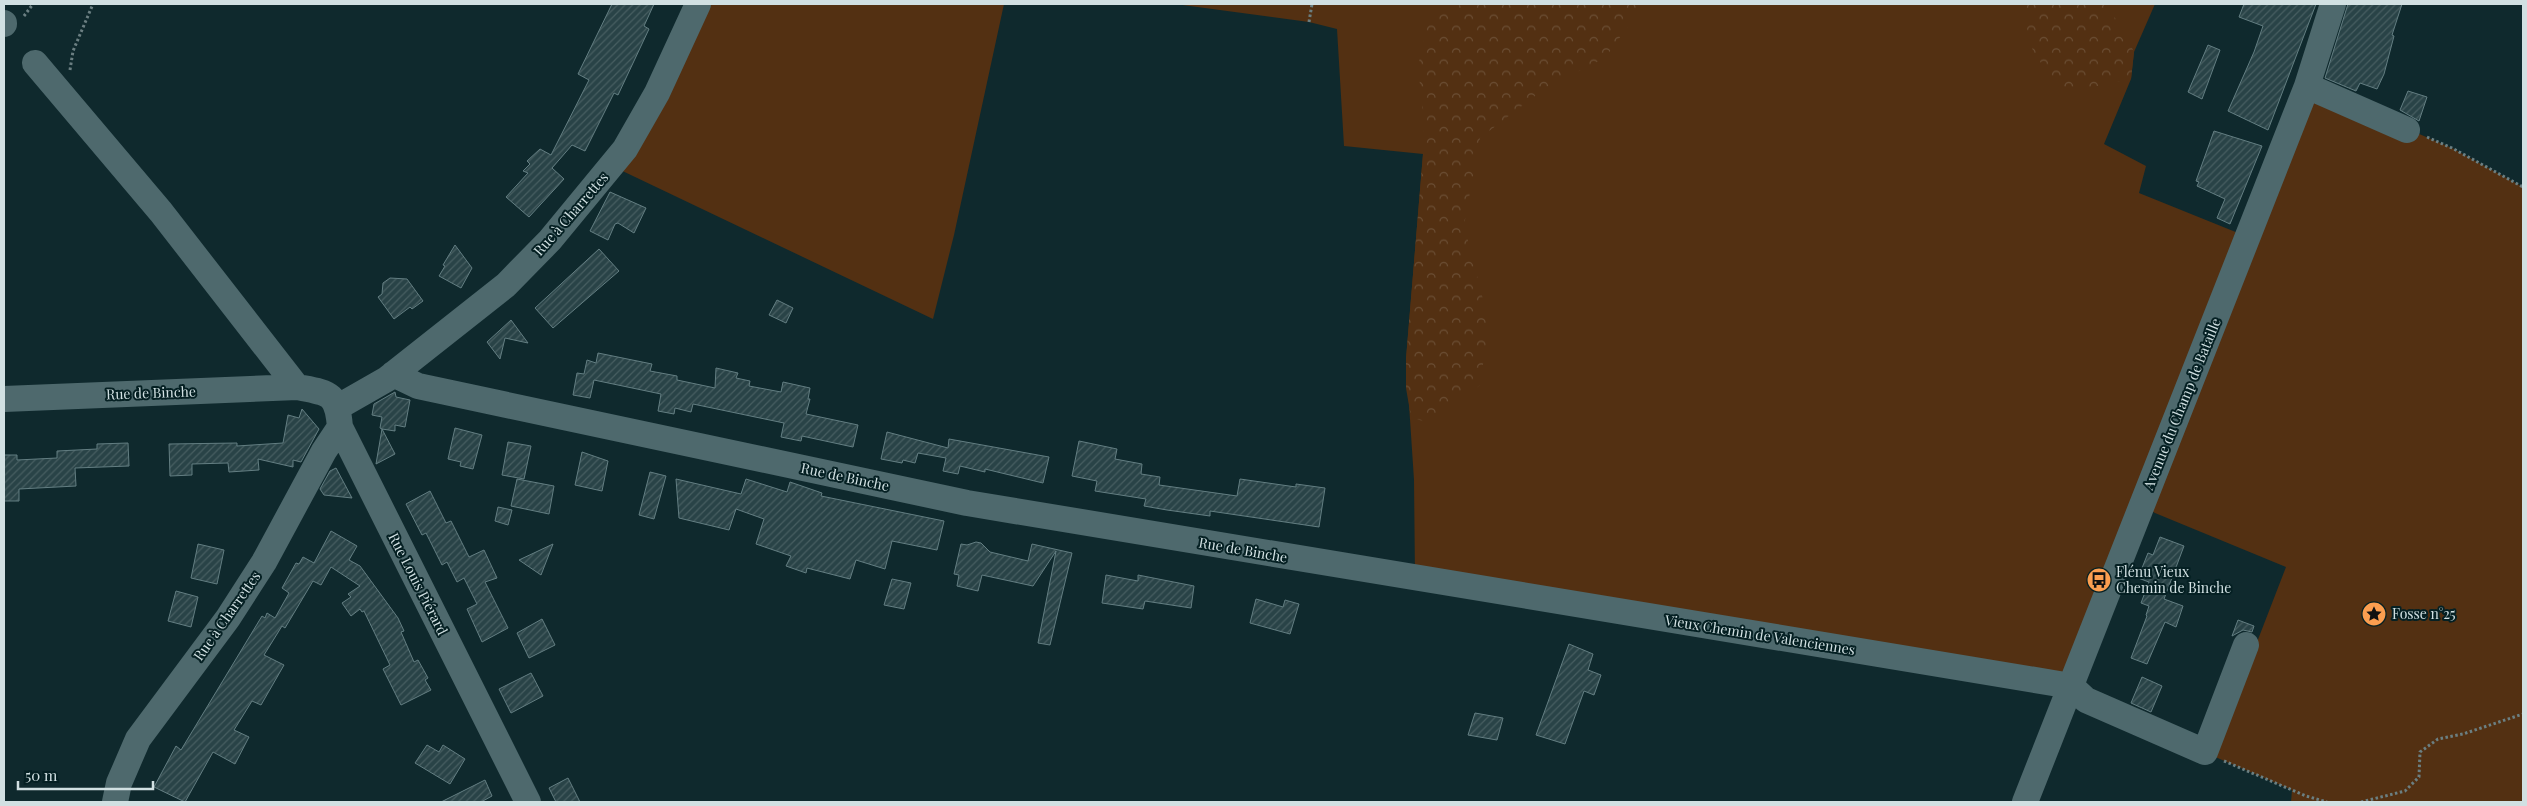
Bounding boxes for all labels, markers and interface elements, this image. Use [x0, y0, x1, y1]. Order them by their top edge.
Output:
street label: Rue à Charrettes [529, 168, 612, 259]
street label: Avenue du Champ de Bataille [2138, 315, 2225, 493]
street label: Rue de Binche [106, 381, 196, 404]
street label: Rue de Binche [799, 458, 891, 495]
street label: Rue Louis Piérard [384, 529, 452, 638]
street label: Rue de Binche [1197, 532, 1289, 567]
place label: Flénu Vieux Chemin de Binche [2116, 562, 2231, 597]
street label: Rue à Charrettes [189, 567, 264, 664]
bus stop icon: Flénu Vieux Chemin de Binche [2086, 567, 2112, 593]
place icon: Fosse n°25 [2361, 601, 2387, 627]
place label: Fosse n°25 [2392, 604, 2456, 623]
street label: Vieux Chemin de Valenciennes [1663, 610, 1856, 659]
scale bar [18, 758, 152, 790]
text: 50 m [25, 765, 58, 785]

